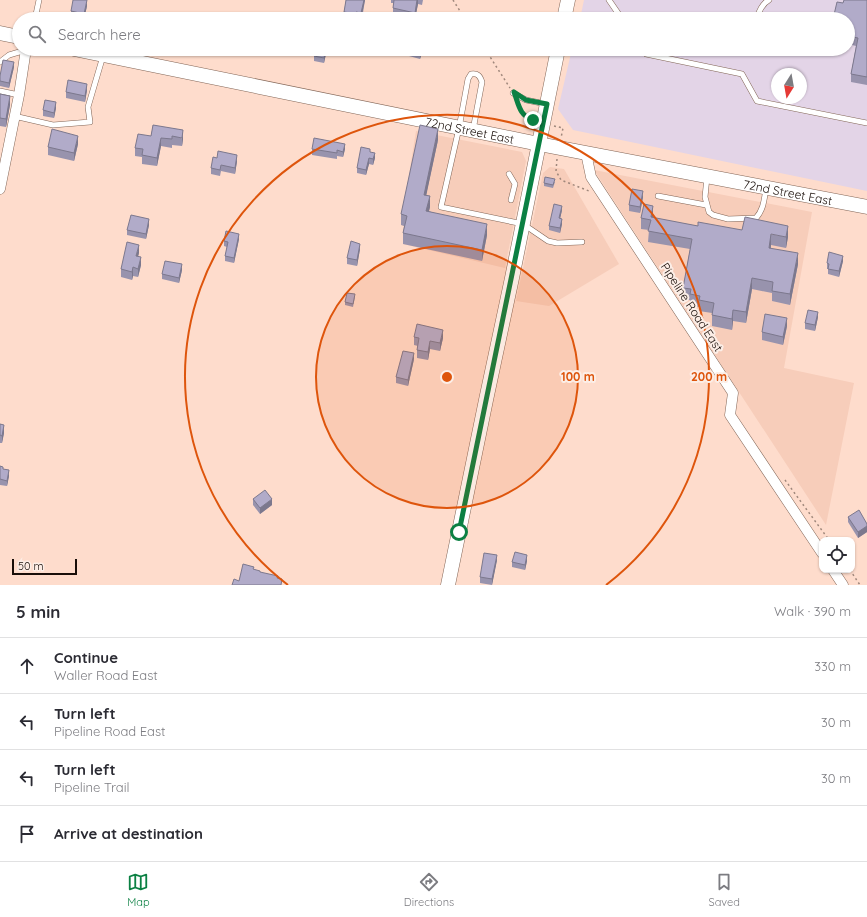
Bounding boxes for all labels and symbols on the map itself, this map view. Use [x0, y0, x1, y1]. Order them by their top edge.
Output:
north arrow [771, 68, 807, 104]
route end [524, 111, 542, 129]
street label: 72nd Street East [424, 113, 516, 146]
street label: 72nd Street East [742, 176, 834, 208]
street label: Pipeline Road East [658, 260, 726, 354]
text: 100 m [561, 369, 595, 384]
text: 200 m [691, 369, 727, 384]
centre of rings [440, 370, 454, 384]
route start [450, 523, 468, 541]
scale bar [12, 557, 77, 576]

